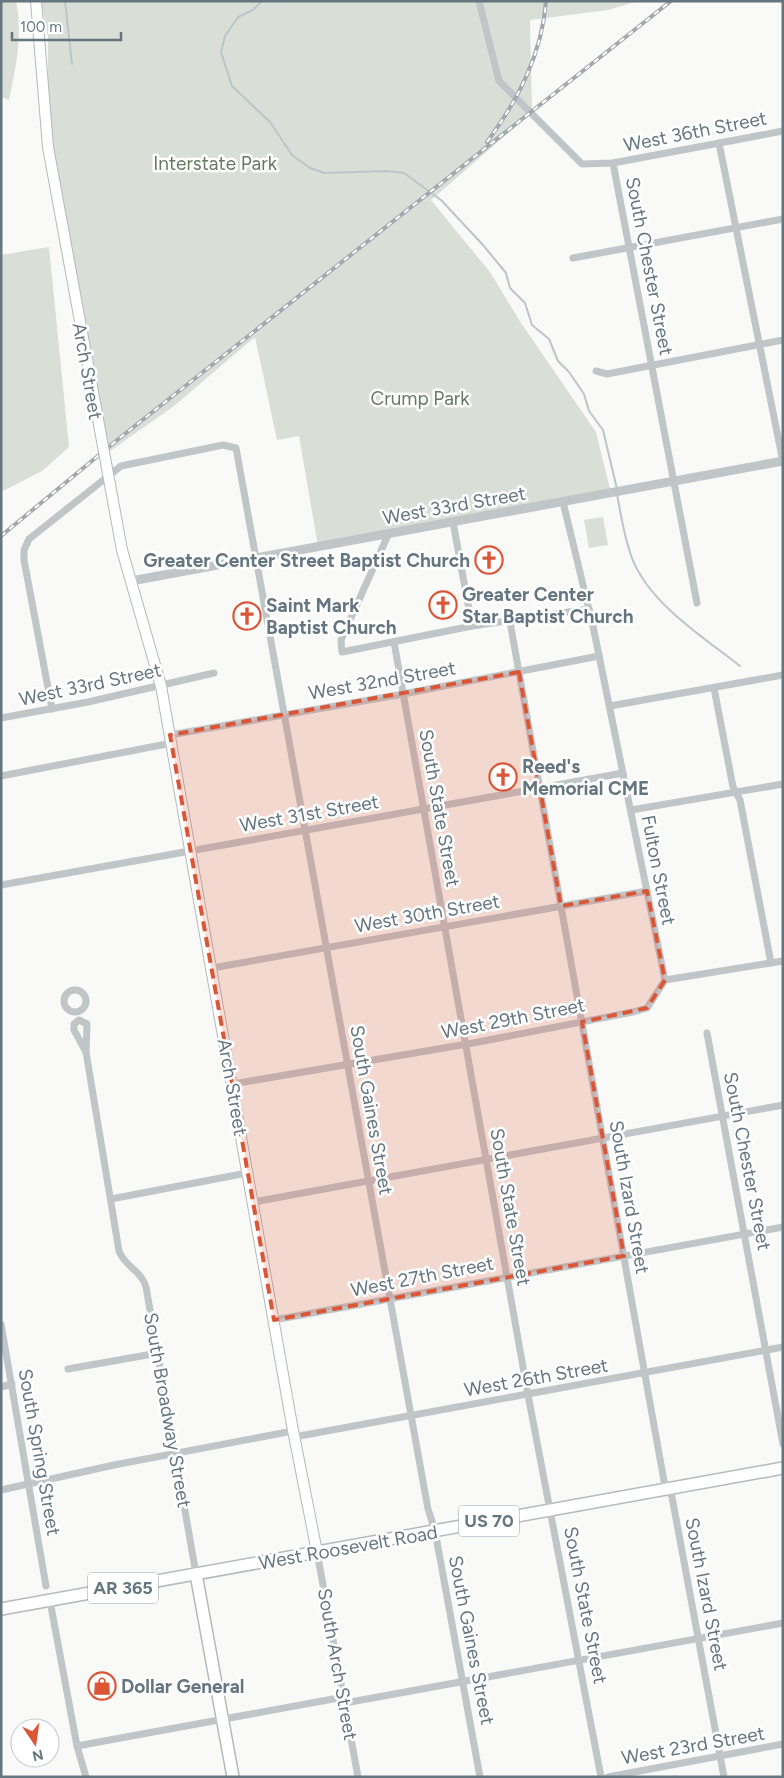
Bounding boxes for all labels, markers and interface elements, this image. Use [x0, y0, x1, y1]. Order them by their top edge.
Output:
scale bar [12, 10, 121, 42]
text: 100 m [20, 18, 62, 36]
street label: West 36th Street [622, 106, 769, 157]
park label: Interstate Park [153, 152, 278, 175]
street label: South Chester Street [621, 175, 678, 357]
street label: Arch Street [68, 321, 107, 421]
park label: Crump Park [371, 387, 470, 410]
street label: West 33rd Street [381, 482, 527, 529]
church icon: Greater Center Street Baptist Church [474, 545, 504, 575]
place label: Greater Center Street Baptist Church [143, 549, 470, 572]
place label: Greater Center Star Baptist Church [462, 583, 633, 628]
church icon: Greater Center Star Baptist Church [428, 590, 458, 620]
place label: Saint Mark Baptist Church [266, 594, 397, 639]
church icon: Saint Mark Baptist Church [232, 601, 262, 631]
street label: West 32nd Street [307, 656, 458, 705]
street label: West 33rd Street [17, 658, 163, 711]
street label: South State Street [414, 727, 465, 889]
place label: Reed's Memorial CME [522, 755, 649, 800]
church icon: Reed's Memorial CME [488, 762, 518, 792]
street label: West 31st Street [238, 790, 380, 837]
street label: Fulton Street [637, 813, 680, 927]
street label: West 30th Street [353, 889, 501, 938]
street label: West 29th Street [439, 993, 587, 1044]
street label: South Gaines Street [345, 1023, 398, 1197]
street label: Arch Street [213, 1037, 252, 1137]
street label: South Chester Street [719, 1070, 776, 1252]
street label: South Izard Street [605, 1119, 654, 1276]
street label: South State Street [485, 1126, 536, 1288]
street label: West 27th Street [349, 1251, 495, 1302]
street label: South Broadway Street [139, 1311, 196, 1509]
street label: West 26th Street [462, 1354, 610, 1401]
street label: South Spring Street [13, 1367, 66, 1537]
road number: US 70 [459, 1505, 519, 1536]
street label: South Izard Street [680, 1516, 733, 1673]
street label: West Roosevelt Road [257, 1520, 439, 1575]
street label: South State Street [559, 1525, 612, 1686]
street label: South Gaines Street [444, 1553, 499, 1727]
road number: AR 365 [88, 1572, 158, 1604]
street label: South Arch Street [313, 1586, 362, 1742]
shop icon: Dollar General [87, 1671, 117, 1701]
place label: Dollar General [121, 1675, 245, 1698]
north arrow [10, 1718, 60, 1768]
street label: West 23rd Street [620, 1722, 766, 1769]
text: N [31, 1746, 45, 1765]

